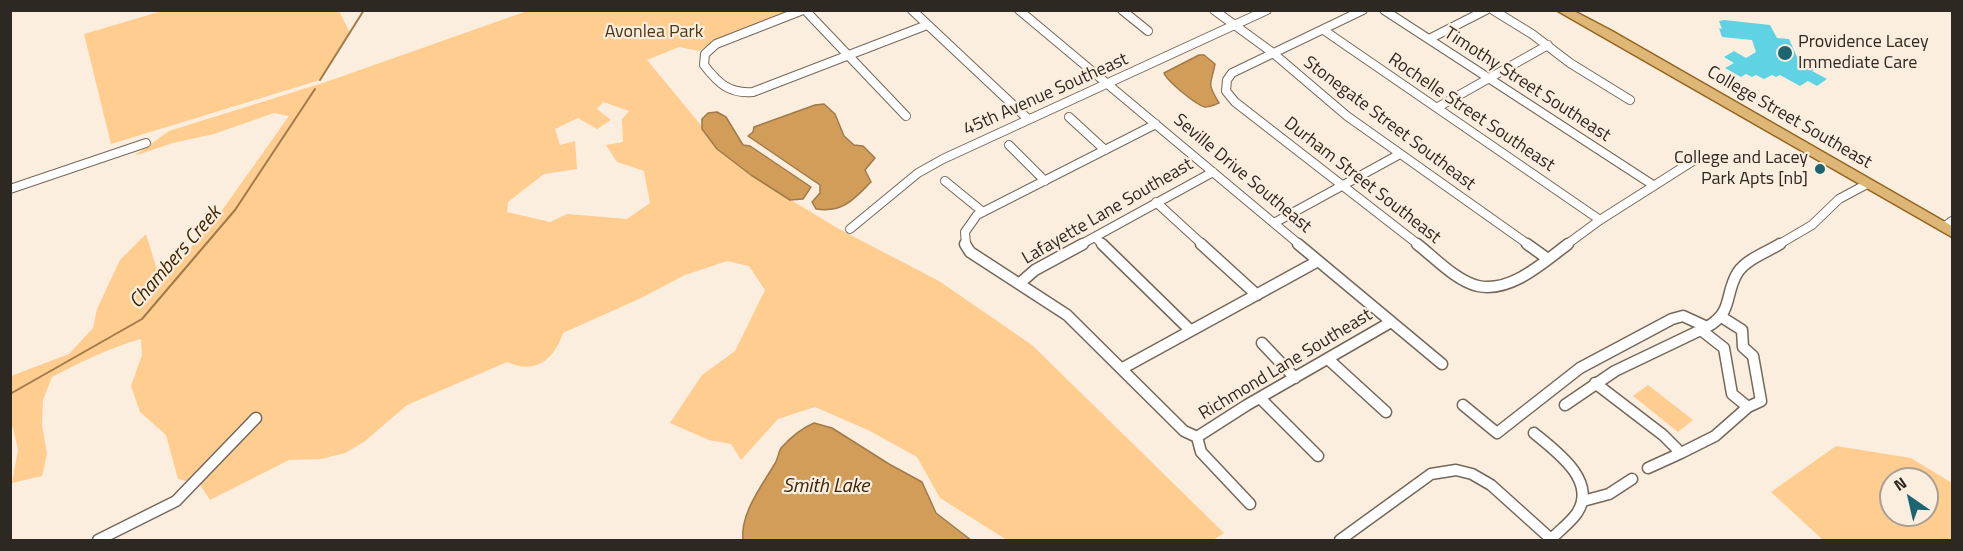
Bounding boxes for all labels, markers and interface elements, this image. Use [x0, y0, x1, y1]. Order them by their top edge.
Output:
park label: Avonlea Park [605, 22, 703, 44]
street label: Timothy Street Southeast [1440, 23, 1614, 147]
place label: Providence Lacey Immediate Care [1798, 32, 1929, 74]
marker: Providence Lacey Immediate Care [1776, 44, 1794, 62]
street label: 45th Avenue Southeast [960, 49, 1132, 141]
street label: Rochelle Street Southeast [1384, 49, 1558, 177]
street label: Stonegate Street Southeast [1299, 52, 1479, 196]
street label: College Street Southeast [1703, 62, 1875, 174]
street label: Seville Drive Southeast [1169, 110, 1315, 238]
street label: Durham Street Southeast [1279, 113, 1445, 249]
place label: College and Lacey Park Apts [nb] [1674, 148, 1808, 190]
street label: Lafayette Lane Southeast [1019, 154, 1197, 270]
marker: College and Lacey Park Apts [nb] [1813, 162, 1827, 176]
water label: Chambers Creek [125, 202, 227, 314]
street label: Richmond Lane Southeast [1195, 305, 1377, 425]
north arrow [1879, 467, 1939, 527]
text: N [1889, 471, 1911, 497]
water label: Smith Lake [783, 475, 869, 499]

